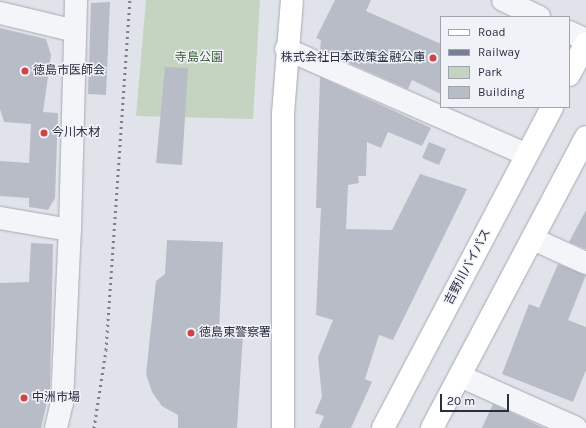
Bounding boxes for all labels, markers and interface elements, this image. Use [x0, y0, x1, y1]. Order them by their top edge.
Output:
legend [440, 16, 570, 108]
text: Road [478, 25, 506, 39]
text: Railway [478, 45, 520, 59]
park label: 寺島公園 [175, 51, 223, 65]
place label: 株式会社日本政策金融公庫 [281, 51, 425, 65]
marker: 株式会社日本政策金融公庫 [428, 53, 438, 63]
place label: 徳島市医師会 [33, 64, 105, 78]
text: Park [478, 65, 502, 79]
marker: 徳島市医師会 [20, 66, 30, 76]
text: Building [478, 85, 524, 99]
place label: 今川木材 [52, 126, 100, 140]
marker: 今川木材 [39, 128, 49, 138]
street label: 吉野川バイパス [442, 227, 494, 307]
place label: 徳島東警察署 [199, 326, 271, 340]
marker: 徳島東警察署 [186, 328, 196, 338]
scale bar [442, 386, 511, 412]
place label: 中洲市場 [32, 391, 80, 405]
marker: 中洲市場 [19, 393, 29, 403]
text: 20 m [447, 394, 475, 408]

